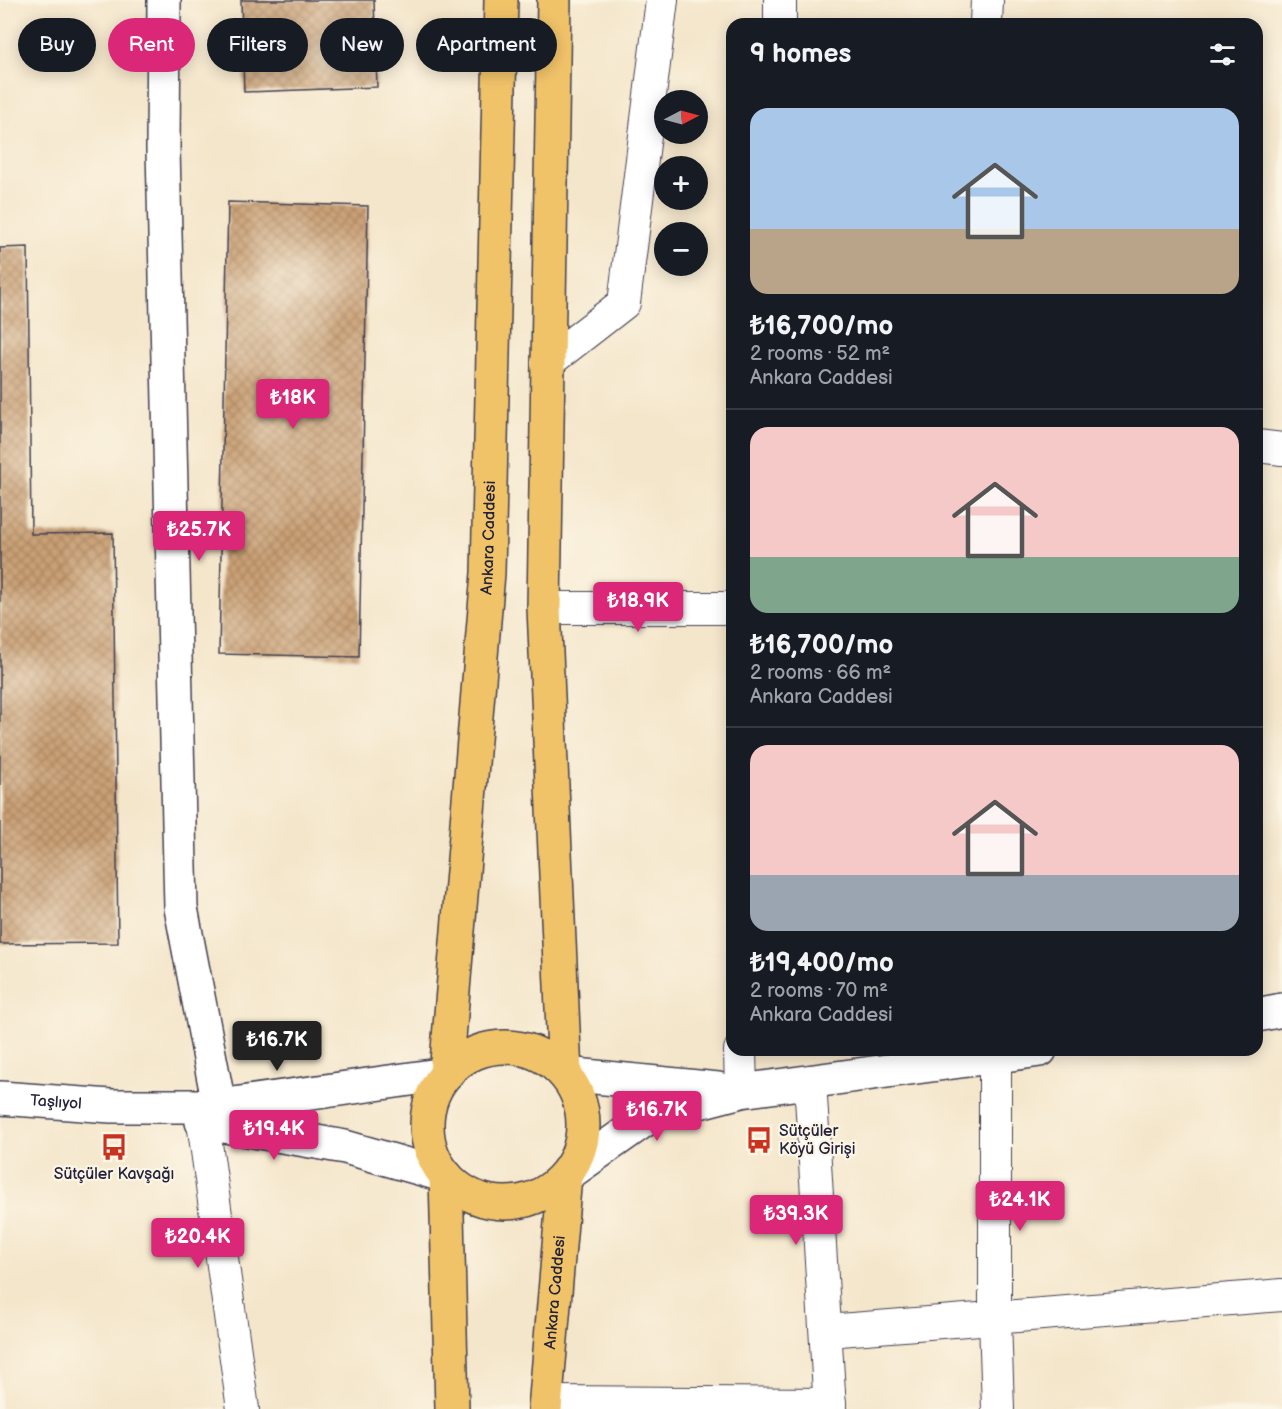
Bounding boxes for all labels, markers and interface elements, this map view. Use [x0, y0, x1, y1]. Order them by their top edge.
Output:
chip: Buy [18, 18, 96, 72]
chip: Rent [108, 18, 195, 72]
chip: Filters [207, 18, 308, 72]
chip: New [320, 18, 404, 72]
chip: Apartment [416, 18, 557, 72]
icon: filters [1206, 38, 1239, 71]
text: 9 homes [750, 39, 851, 70]
north arrow [654, 90, 708, 144]
map controls [654, 90, 708, 276]
icon: home [941, 147, 1049, 255]
button: + [654, 156, 708, 210]
button: − [654, 222, 708, 276]
text: ₺16,700/mo [750, 311, 893, 342]
text: 2 rooms · 52 m² [750, 342, 890, 366]
text: Ankara Caddesi [750, 366, 893, 390]
pin: ₺18K [257, 379, 329, 430]
text: ₺18K [270, 386, 316, 410]
icon: home [941, 466, 1049, 574]
street label: Ankara Caddesi [477, 480, 500, 596]
pin: ₺25.7K [150, 511, 248, 562]
text: ₺25.7K [167, 518, 231, 542]
pin: ₺18.9K [589, 582, 687, 633]
text: ₺18.9K [607, 589, 669, 613]
text: ₺16,700/mo [750, 630, 893, 661]
text: 2 rooms · 66 m² [750, 661, 891, 685]
text: Ankara Caddesi [750, 685, 893, 709]
icon: home [941, 784, 1049, 892]
text: ₺19,400/mo [750, 948, 894, 979]
text: 2 rooms · 70 m² [750, 979, 888, 1003]
text: Ankara Caddesi [750, 1003, 893, 1027]
pin: ₺16.7K [228, 1021, 326, 1072]
text: ₺16.7K [246, 1028, 308, 1052]
street label: Taşlıyol [29, 1091, 82, 1113]
pin: ₺16.7K [608, 1091, 706, 1142]
text: ₺16.7K [626, 1098, 688, 1122]
pin: ₺19.4K [225, 1110, 323, 1161]
text: ₺19.4K [243, 1117, 305, 1141]
place label: Sütçüler Köyü Girişi [779, 1122, 855, 1159]
bus stop icon: Sütçüler Köyü Girişi [744, 1125, 774, 1155]
bus stop icon: Sütçüler Kavşağı [99, 1132, 129, 1162]
place label: Sütçüler Kavşağı [54, 1165, 174, 1184]
pin: ₺24.1K [971, 1181, 1069, 1232]
text: ₺24.1K [990, 1188, 1050, 1212]
pin: ₺39.3K [747, 1195, 845, 1246]
text: ₺39.3K [764, 1202, 828, 1226]
pin: ₺20.4K [149, 1218, 247, 1269]
text: ₺20.4K [165, 1225, 231, 1249]
street label: Ankara Caddesi [541, 1235, 569, 1350]

